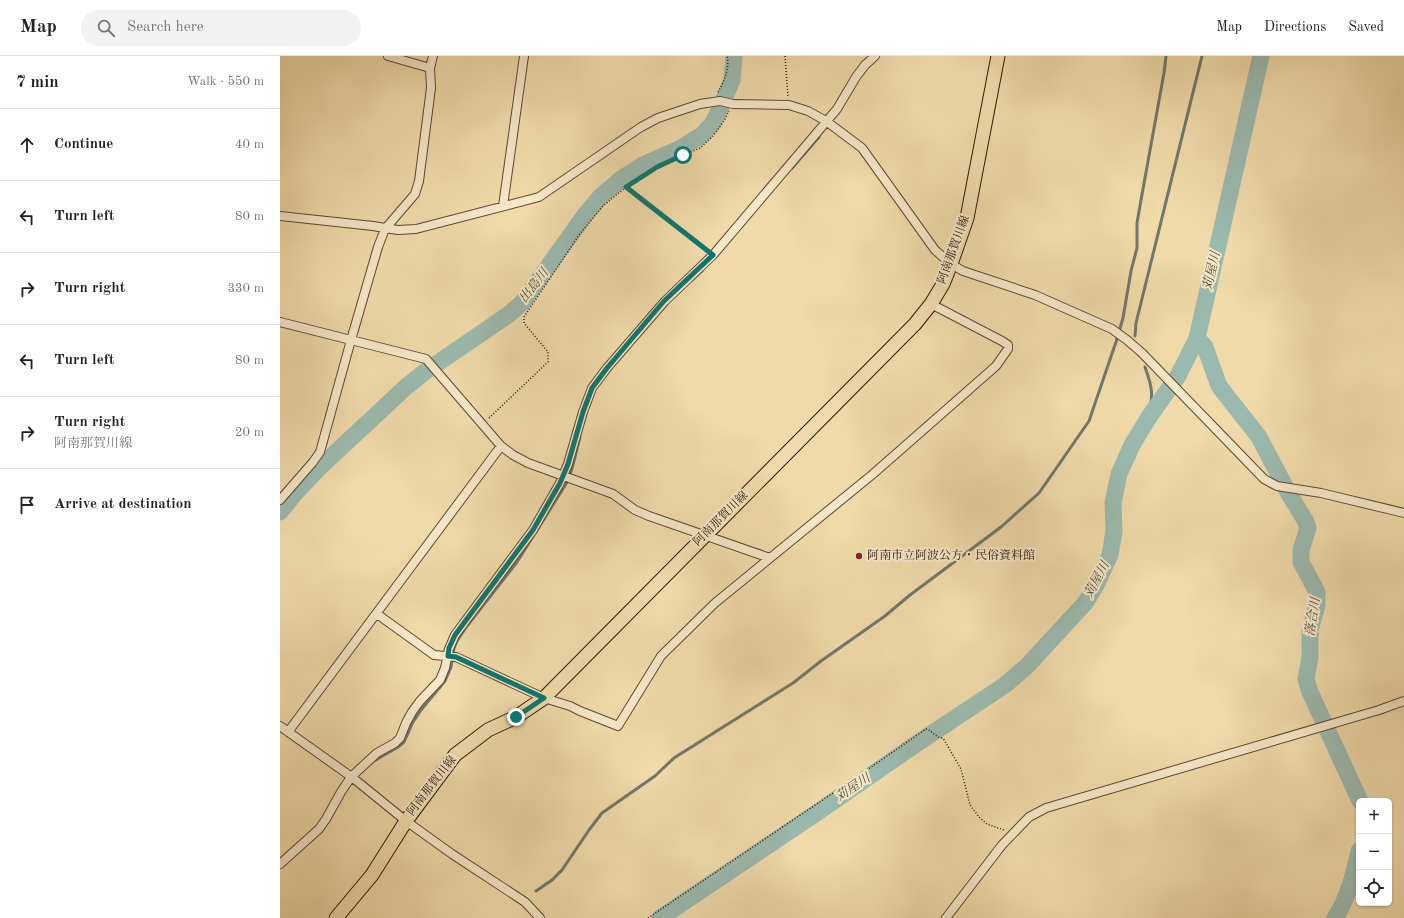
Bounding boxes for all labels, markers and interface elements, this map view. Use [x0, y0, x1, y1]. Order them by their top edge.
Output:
search box [81, 10, 361, 46]
icon: search [95, 17, 117, 39]
text: Map [20, 18, 57, 37]
text: Search here [127, 20, 204, 35]
text: Map [1216, 20, 1242, 34]
text: Directions [1264, 20, 1326, 34]
text: Saved [1348, 20, 1384, 34]
text: 7 min [16, 74, 59, 91]
text: Walk · 550 m [187, 75, 264, 88]
icon: ahead [16, 134, 38, 156]
text: Continue [54, 137, 113, 152]
text: 40 m [235, 138, 264, 151]
route start [674, 146, 692, 164]
icon: left [16, 206, 38, 228]
text: Turn left [54, 209, 114, 224]
text: 80 m [235, 210, 264, 223]
street label: 阿南那賀川線 [934, 213, 972, 286]
water label: 苅屋川 [1200, 248, 1223, 291]
water label: 出島川 [516, 264, 552, 305]
icon: right [16, 278, 38, 300]
text: Turn right [54, 281, 125, 296]
text: 330 m [227, 282, 264, 295]
icon: left [16, 350, 38, 372]
text: Turn left [54, 353, 114, 368]
text: 80 m [235, 354, 264, 367]
text: Turn right [54, 415, 125, 430]
icon: right [16, 422, 38, 444]
text: 20 m [235, 426, 264, 439]
text: 阿南那賀川線 [54, 437, 132, 450]
street label: 阿南那賀川線 [690, 488, 751, 549]
icon: arrive [16, 494, 38, 516]
text: Arrive at destination [54, 497, 192, 512]
place label: 阿南市立阿波公方・民俗資料館 [867, 548, 1035, 562]
marker: 阿南市立阿波公方・民俗資料館 [854, 551, 864, 561]
water label: 苅屋川 [1081, 558, 1113, 600]
water label: 落合川 [1303, 595, 1323, 637]
route end [507, 708, 525, 726]
street label: 阿南那賀川線 [404, 753, 459, 818]
water label: 苅屋川 [833, 770, 874, 804]
map controls [1356, 798, 1392, 906]
button: + [1356, 798, 1392, 834]
button: − [1356, 834, 1392, 870]
button: locate [1356, 870, 1392, 906]

